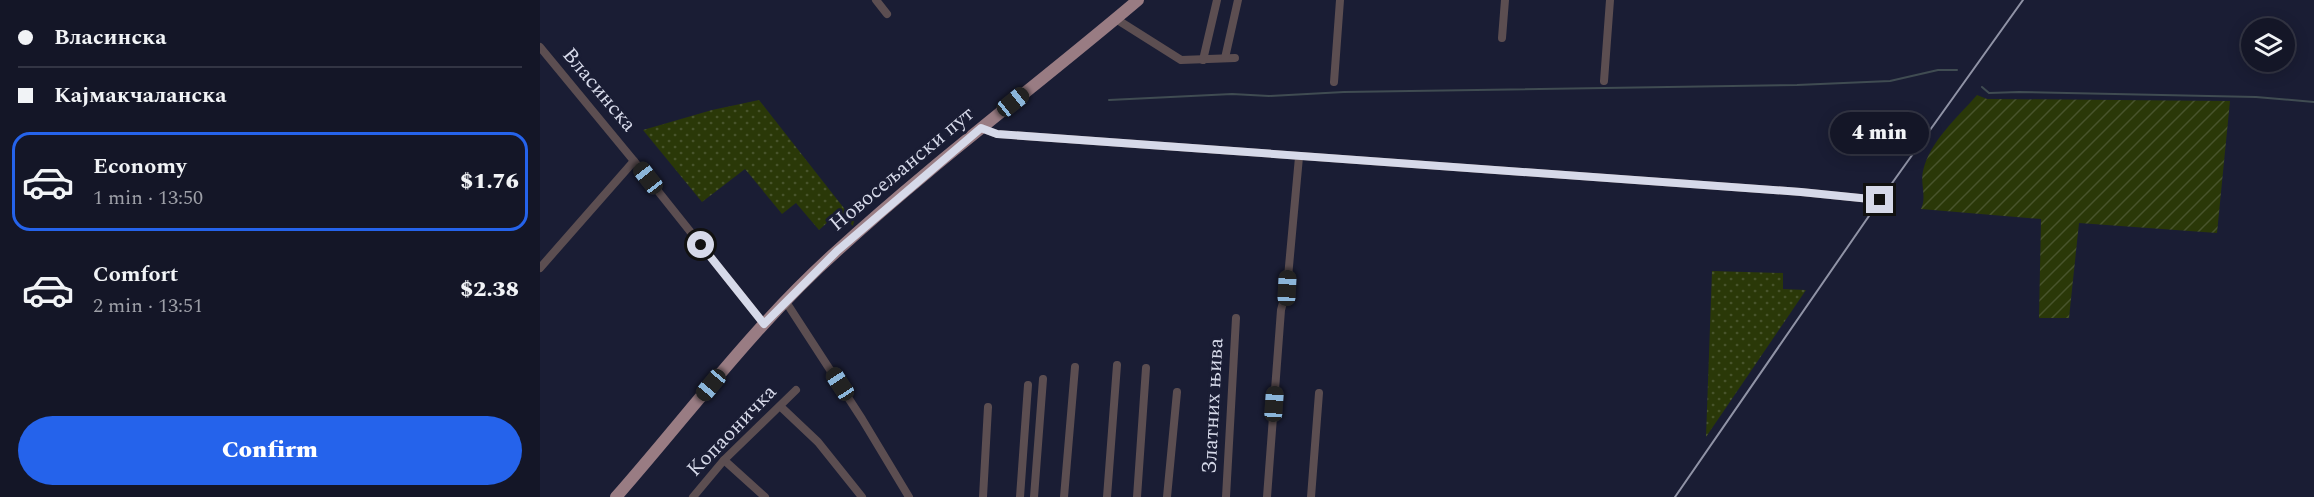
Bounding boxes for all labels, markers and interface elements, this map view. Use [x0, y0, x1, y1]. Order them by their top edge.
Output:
map controls [2241, 18, 2295, 72]
button: layers [2241, 18, 2295, 72]
text: Власинска [54, 21, 167, 54]
street label: Власинска [554, 41, 644, 140]
text: Кајмакчаланска [54, 79, 227, 112]
car [993, 84, 1033, 120]
street label: Новосељански пут [822, 99, 982, 239]
callout: 4 min [1830, 113, 1930, 155]
text: 4 min [1852, 118, 1907, 148]
text: Economy [93, 150, 186, 183]
icon: car [21, 155, 75, 209]
car [630, 158, 666, 198]
text: $1.76 [460, 165, 519, 198]
text: 1 min · 13:50 [93, 183, 203, 213]
route end [1866, 186, 1893, 213]
route start [687, 231, 714, 258]
text: Comfort [93, 258, 178, 291]
icon: car [21, 263, 75, 317]
car [1277, 270, 1297, 306]
text: $2.38 [460, 273, 519, 306]
text: 2 min · 13:51 [93, 291, 203, 321]
street label: Златних њива [1193, 336, 1233, 475]
car [823, 364, 857, 404]
car [693, 365, 729, 405]
street label: Копаоничка [680, 377, 785, 485]
car [1264, 385, 1284, 423]
button: Confirm [18, 416, 522, 485]

